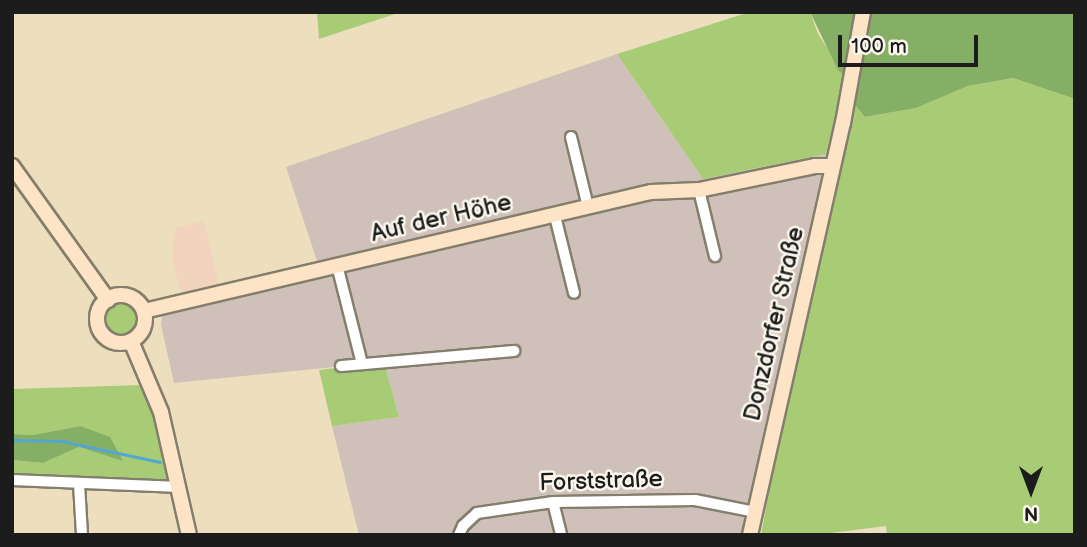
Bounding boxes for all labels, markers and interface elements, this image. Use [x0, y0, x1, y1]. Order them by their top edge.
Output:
scale bar [842, 21, 982, 65]
text: 100 m [851, 34, 907, 59]
street label: Auf der Höhe [368, 188, 514, 248]
street label: Donzdorfer Straße [738, 224, 810, 424]
north arrow [996, 456, 1066, 526]
street label: Forststraße [539, 464, 663, 498]
text: N [1024, 501, 1038, 524]

